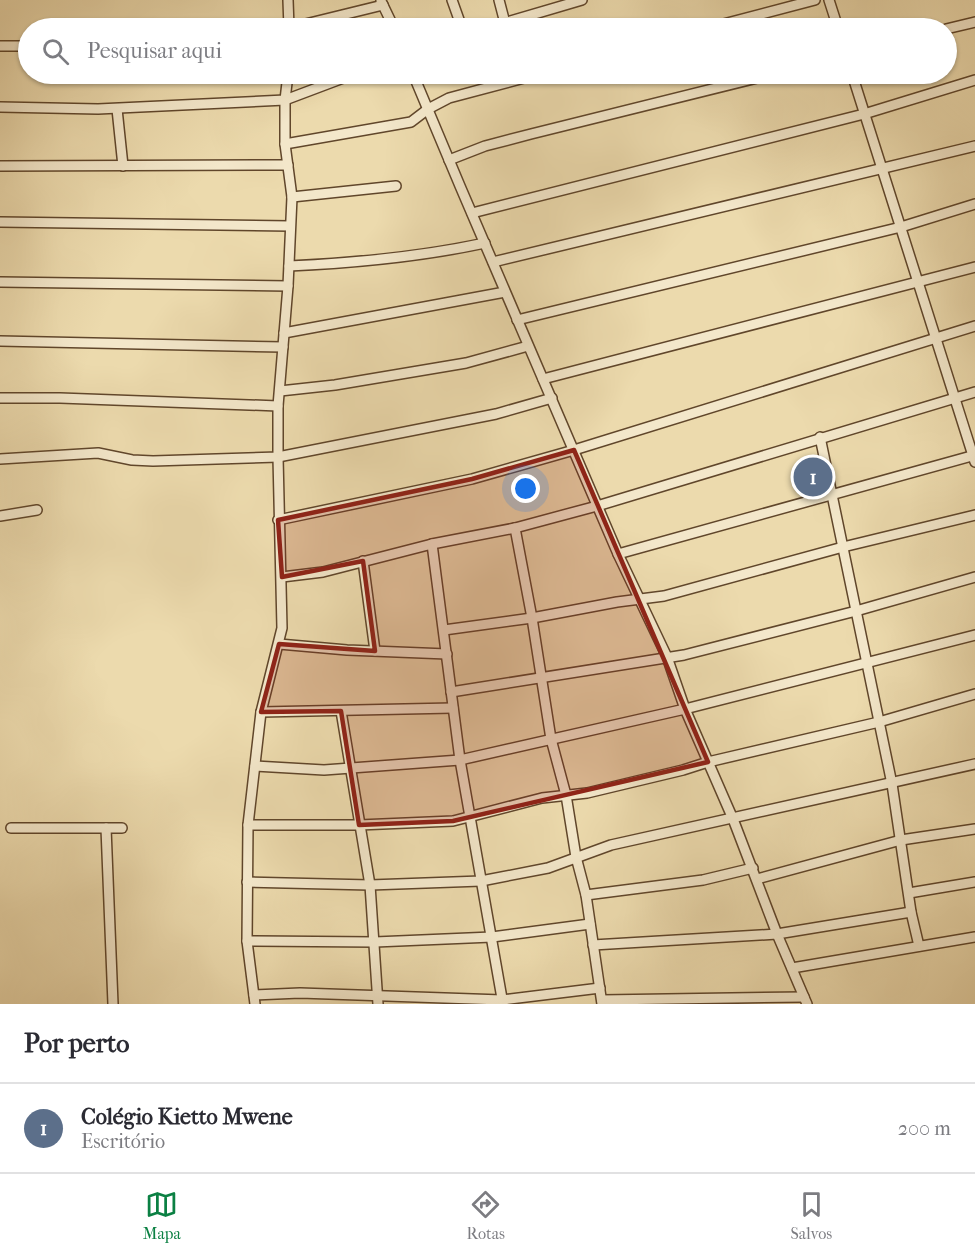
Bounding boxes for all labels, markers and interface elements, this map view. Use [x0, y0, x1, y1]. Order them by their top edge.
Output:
search box [18, 18, 957, 84]
icon: search [39, 35, 72, 68]
text: Pesquisar aqui [87, 38, 222, 64]
pin: 1 [794, 454, 832, 500]
your location [511, 474, 540, 503]
text: Por perto [24, 1028, 129, 1059]
text: Colégio Kietto Mwene [81, 1104, 293, 1130]
text: 1 [40, 1117, 47, 1140]
text: 200 m [898, 1117, 951, 1140]
text: Escritório [81, 1130, 165, 1153]
tab: Mapa [143, 1188, 181, 1243]
tab: Rotas [467, 1188, 505, 1243]
tab: Salvos [791, 1188, 832, 1243]

